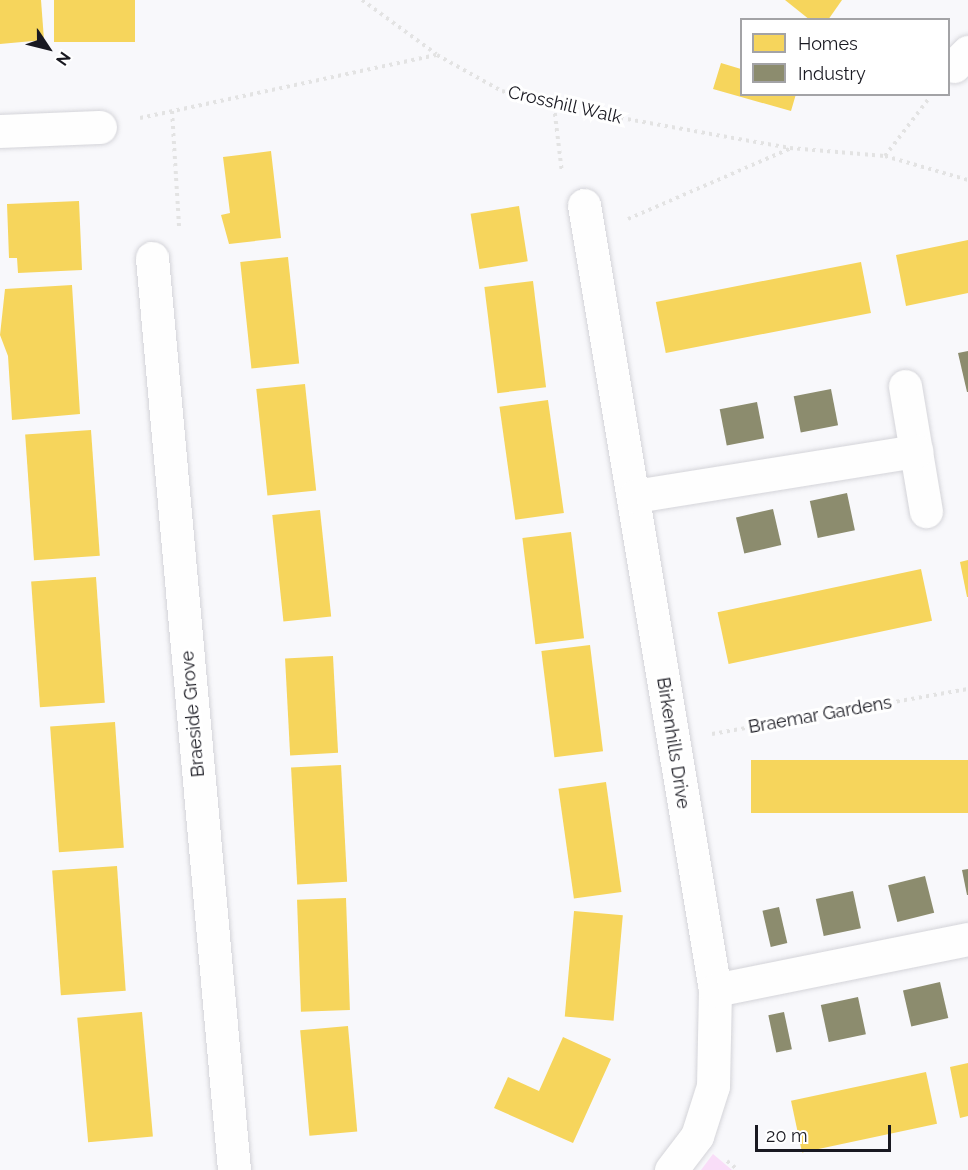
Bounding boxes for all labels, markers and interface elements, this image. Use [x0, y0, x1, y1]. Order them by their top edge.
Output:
north arrow [18, 18, 78, 78]
legend [740, 18, 950, 96]
text: Homes [798, 33, 858, 54]
text: N [52, 48, 74, 69]
text: Industry [798, 63, 866, 84]
street label: Crosshill Walk [505, 81, 625, 129]
street label: Braeside Grove [177, 650, 209, 778]
street label: Birkenhills Drive [652, 676, 694, 810]
street label: Braemar Gardens [746, 692, 894, 738]
scale bar [758, 1113, 894, 1151]
text: 20 m [766, 1125, 808, 1146]

